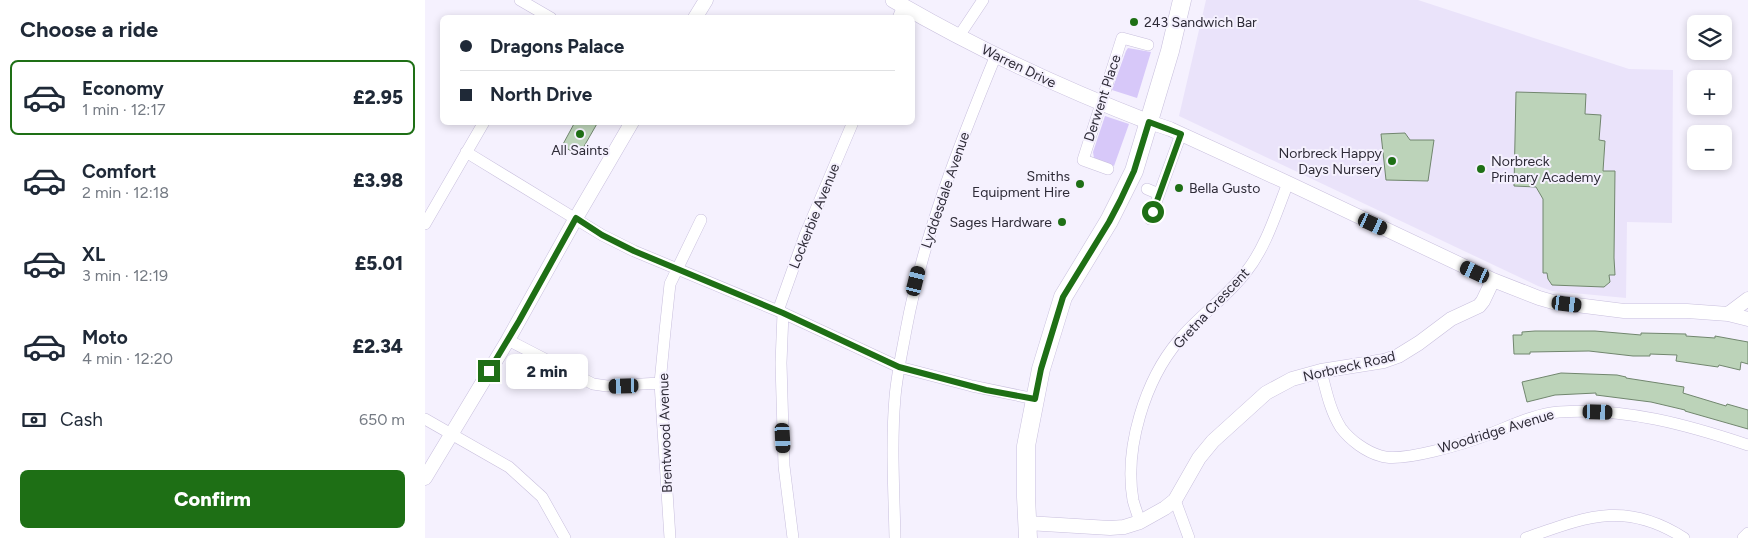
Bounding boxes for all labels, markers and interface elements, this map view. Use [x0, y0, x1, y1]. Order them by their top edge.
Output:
place label: 243 Sandwich Bar [1144, 14, 1257, 31]
map controls [1687, 15, 1732, 170]
button: layers [1687, 15, 1732, 60]
text: Choose a ride [20, 16, 158, 43]
marker: 243 Sandwich Bar [1128, 16, 1140, 28]
text: Dragons Palace [490, 35, 624, 58]
street label: Warren Drive [979, 41, 1059, 92]
street label: Derwent Place [1080, 52, 1125, 144]
button: + [1687, 70, 1732, 115]
icon: car [22, 75, 67, 120]
text: Economy [82, 77, 164, 100]
text: North Drive [490, 83, 592, 106]
text: £2.95 [353, 86, 403, 109]
text: 1 min · 12:17 [82, 100, 166, 119]
button: − [1687, 125, 1732, 170]
marker: All Saints [574, 128, 586, 140]
street label: Lyddesdale Avenue [918, 129, 973, 251]
place label: All Saints [551, 142, 609, 159]
place label: Norbreck Happy Days Nursery [1279, 145, 1383, 178]
place label: Norbreck Primary Academy [1491, 153, 1601, 186]
marker: Norbreck Happy Days Nursery [1386, 155, 1398, 167]
icon: car [22, 158, 67, 203]
text: Comfort [82, 160, 157, 183]
street label: Lockerbie Avenue [786, 161, 843, 271]
marker: Norbreck Primary Academy [1475, 163, 1487, 175]
place label: Smiths Equipment Hire [972, 168, 1070, 201]
text: £3.98 [353, 169, 403, 192]
marker: Smiths Equipment Hire [1074, 178, 1086, 190]
place label: Bella Gusto [1189, 180, 1260, 197]
marker: Bella Gusto [1173, 182, 1185, 194]
text: 2 min · 12:18 [82, 183, 169, 202]
route start [1142, 201, 1164, 223]
car [1356, 211, 1389, 237]
place label: Sages Hardware [950, 214, 1052, 231]
marker: Sages Hardware [1056, 216, 1068, 228]
icon: car [22, 241, 67, 286]
text: XL [82, 243, 105, 266]
text: £5.01 [355, 252, 403, 275]
car [1458, 259, 1491, 285]
street label: Gretna Crescent [1170, 264, 1253, 352]
car [905, 265, 926, 297]
text: 3 min · 12:19 [82, 266, 168, 285]
car [1551, 295, 1582, 313]
icon: car [22, 324, 67, 369]
text: Moto [82, 326, 128, 349]
text: £2.34 [352, 335, 403, 358]
street label: Norbreck Road [1301, 348, 1397, 385]
text: 4 min · 12:20 [82, 349, 173, 368]
callout: 2 min [507, 354, 589, 388]
route end [478, 360, 500, 382]
text: 2 min [527, 362, 567, 381]
street label: Brentwood Avenue [655, 372, 676, 493]
car [608, 378, 639, 394]
car [1582, 404, 1613, 420]
icon: cash [20, 406, 48, 434]
street label: Woodridge Avenue [1436, 406, 1556, 457]
text: Cash [60, 408, 103, 431]
text: 650 m [359, 410, 405, 429]
car [774, 423, 791, 453]
button: Confirm [20, 470, 405, 528]

